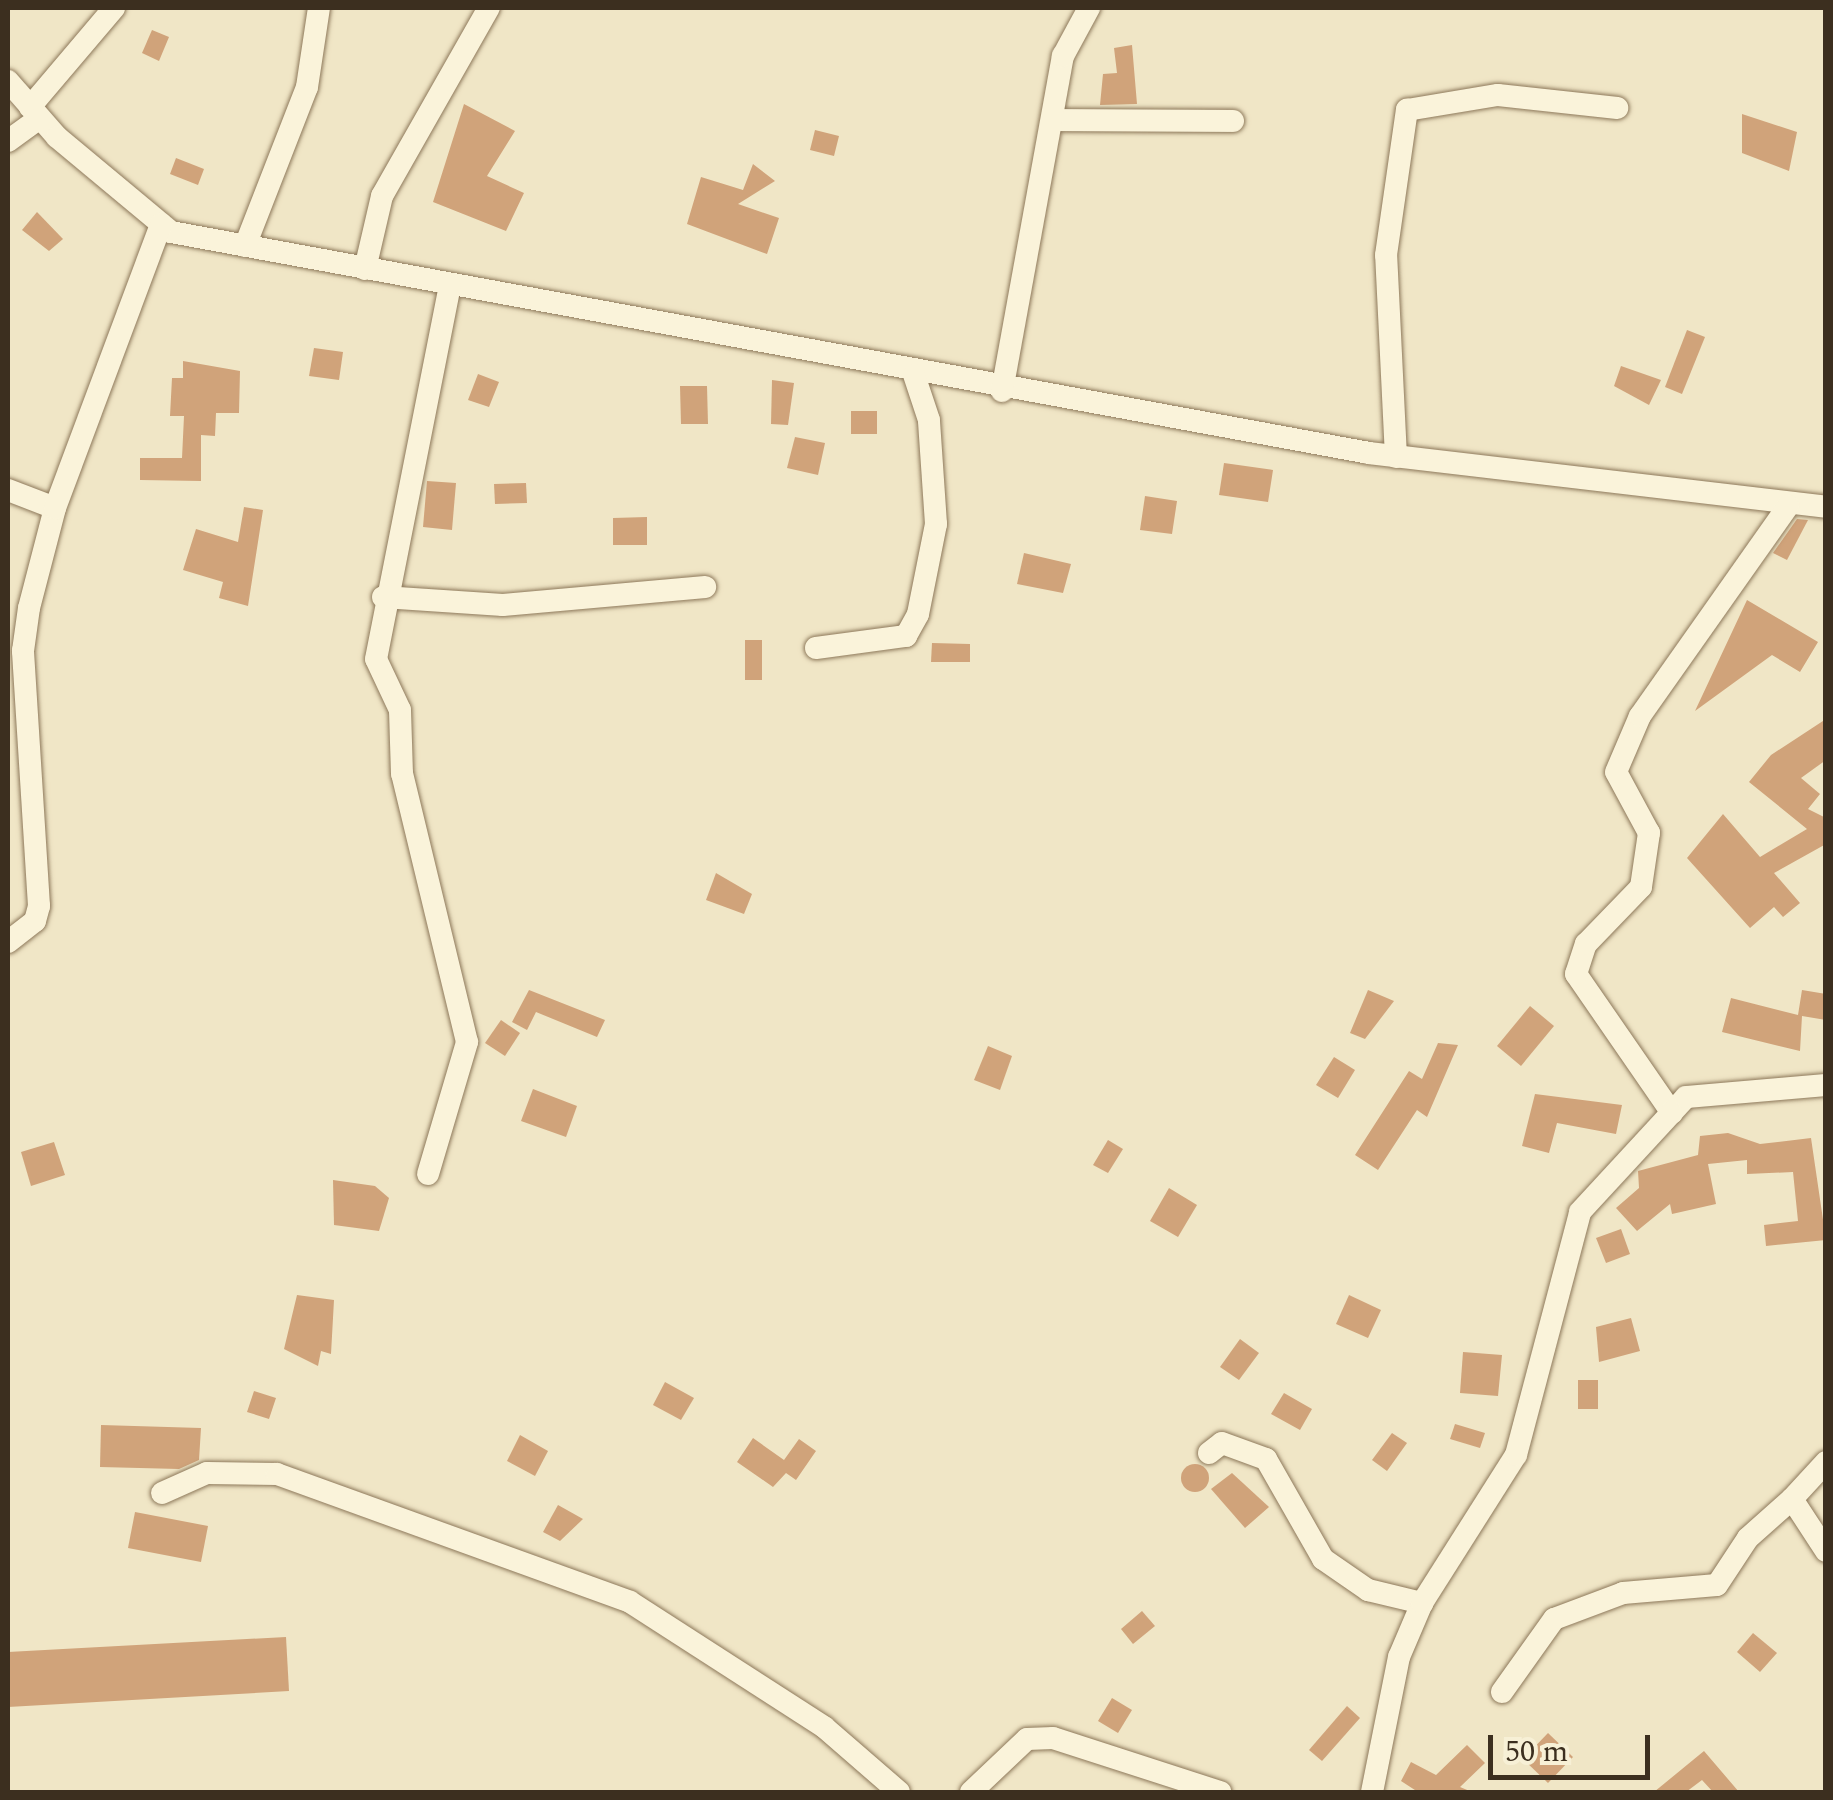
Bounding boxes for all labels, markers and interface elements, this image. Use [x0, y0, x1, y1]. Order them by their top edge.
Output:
scale bar [1493, 1715, 1656, 1777]
text: 50 m [1505, 1729, 1568, 1775]

